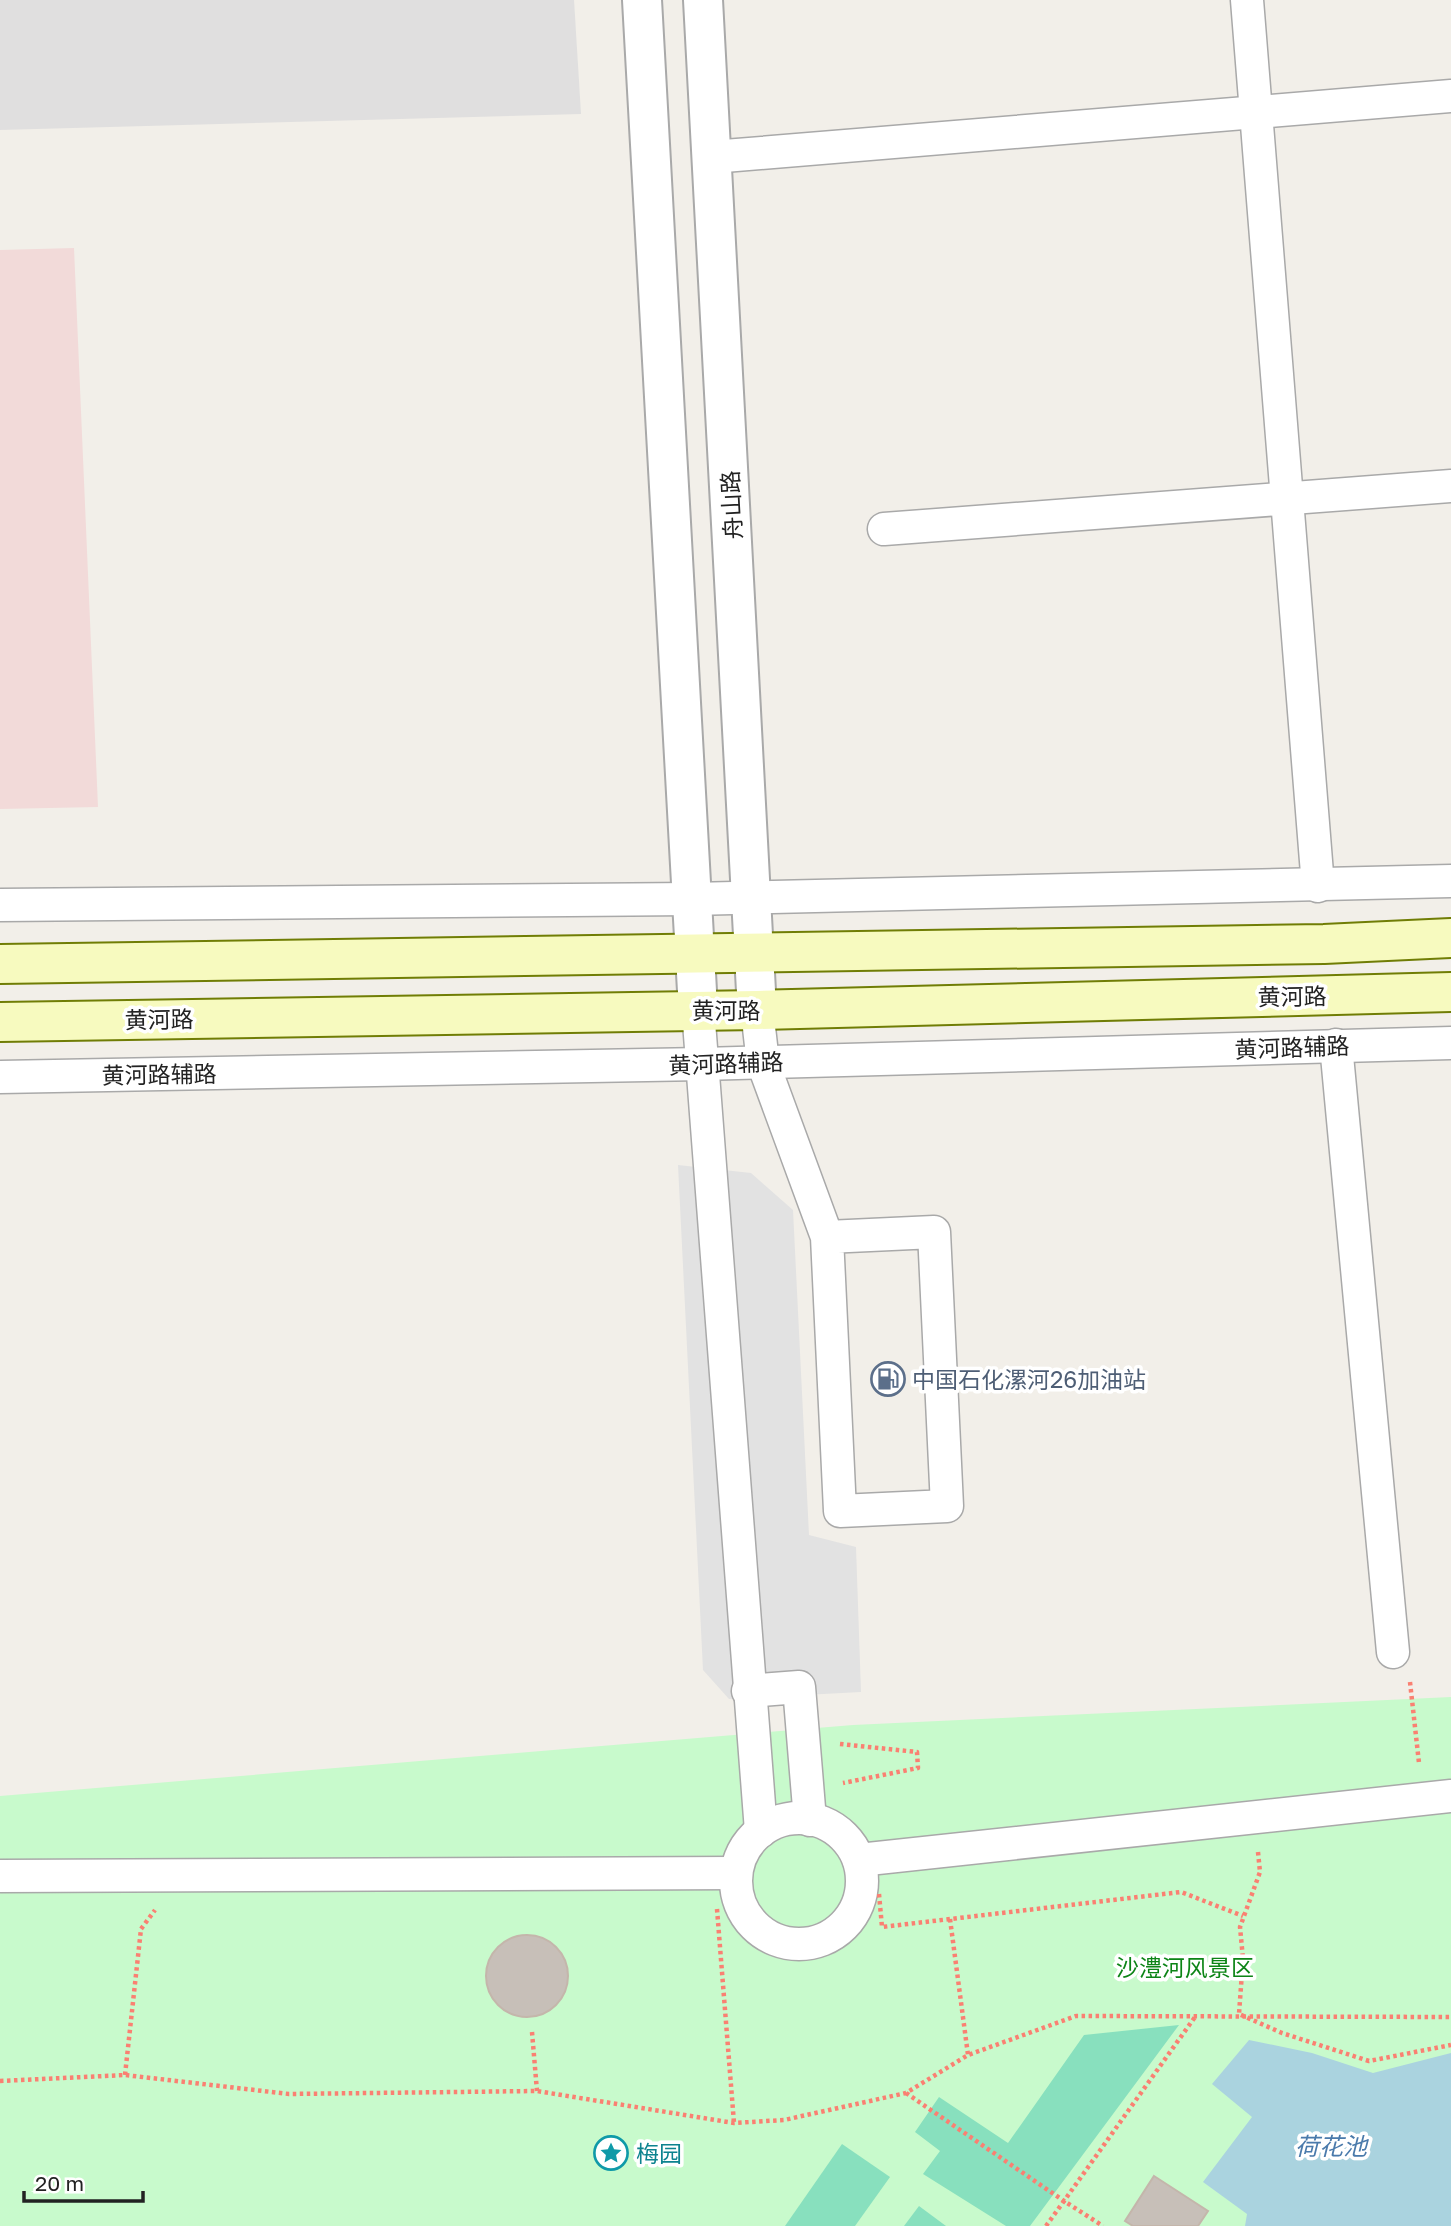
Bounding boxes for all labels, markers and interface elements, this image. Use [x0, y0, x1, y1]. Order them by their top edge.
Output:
street label: 舟山路 [715, 470, 747, 540]
street label: 黄河路 [1257, 981, 1327, 1011]
street label: 黄河路 [692, 996, 761, 1024]
street label: 黄河路 [124, 1004, 194, 1034]
street label: 黄河路辅路 [1234, 1031, 1350, 1063]
street label: 黄河路辅路 [668, 1047, 784, 1079]
street label: 黄河路辅路 [101, 1059, 217, 1089]
fuel station icon: 中国石化漯河26加油站 [869, 1360, 907, 1398]
place label: 中国石化漯河26加油站 [912, 1365, 1146, 1393]
park label: 沙澧河风景区 [1116, 1953, 1254, 1981]
water label: 荷花池 [1295, 2131, 1369, 2160]
place icon: 梅园 [592, 2134, 630, 2172]
place label: 梅园 [636, 2139, 682, 2167]
scale bar [24, 2160, 144, 2204]
text: 20 m [35, 2170, 84, 2196]

